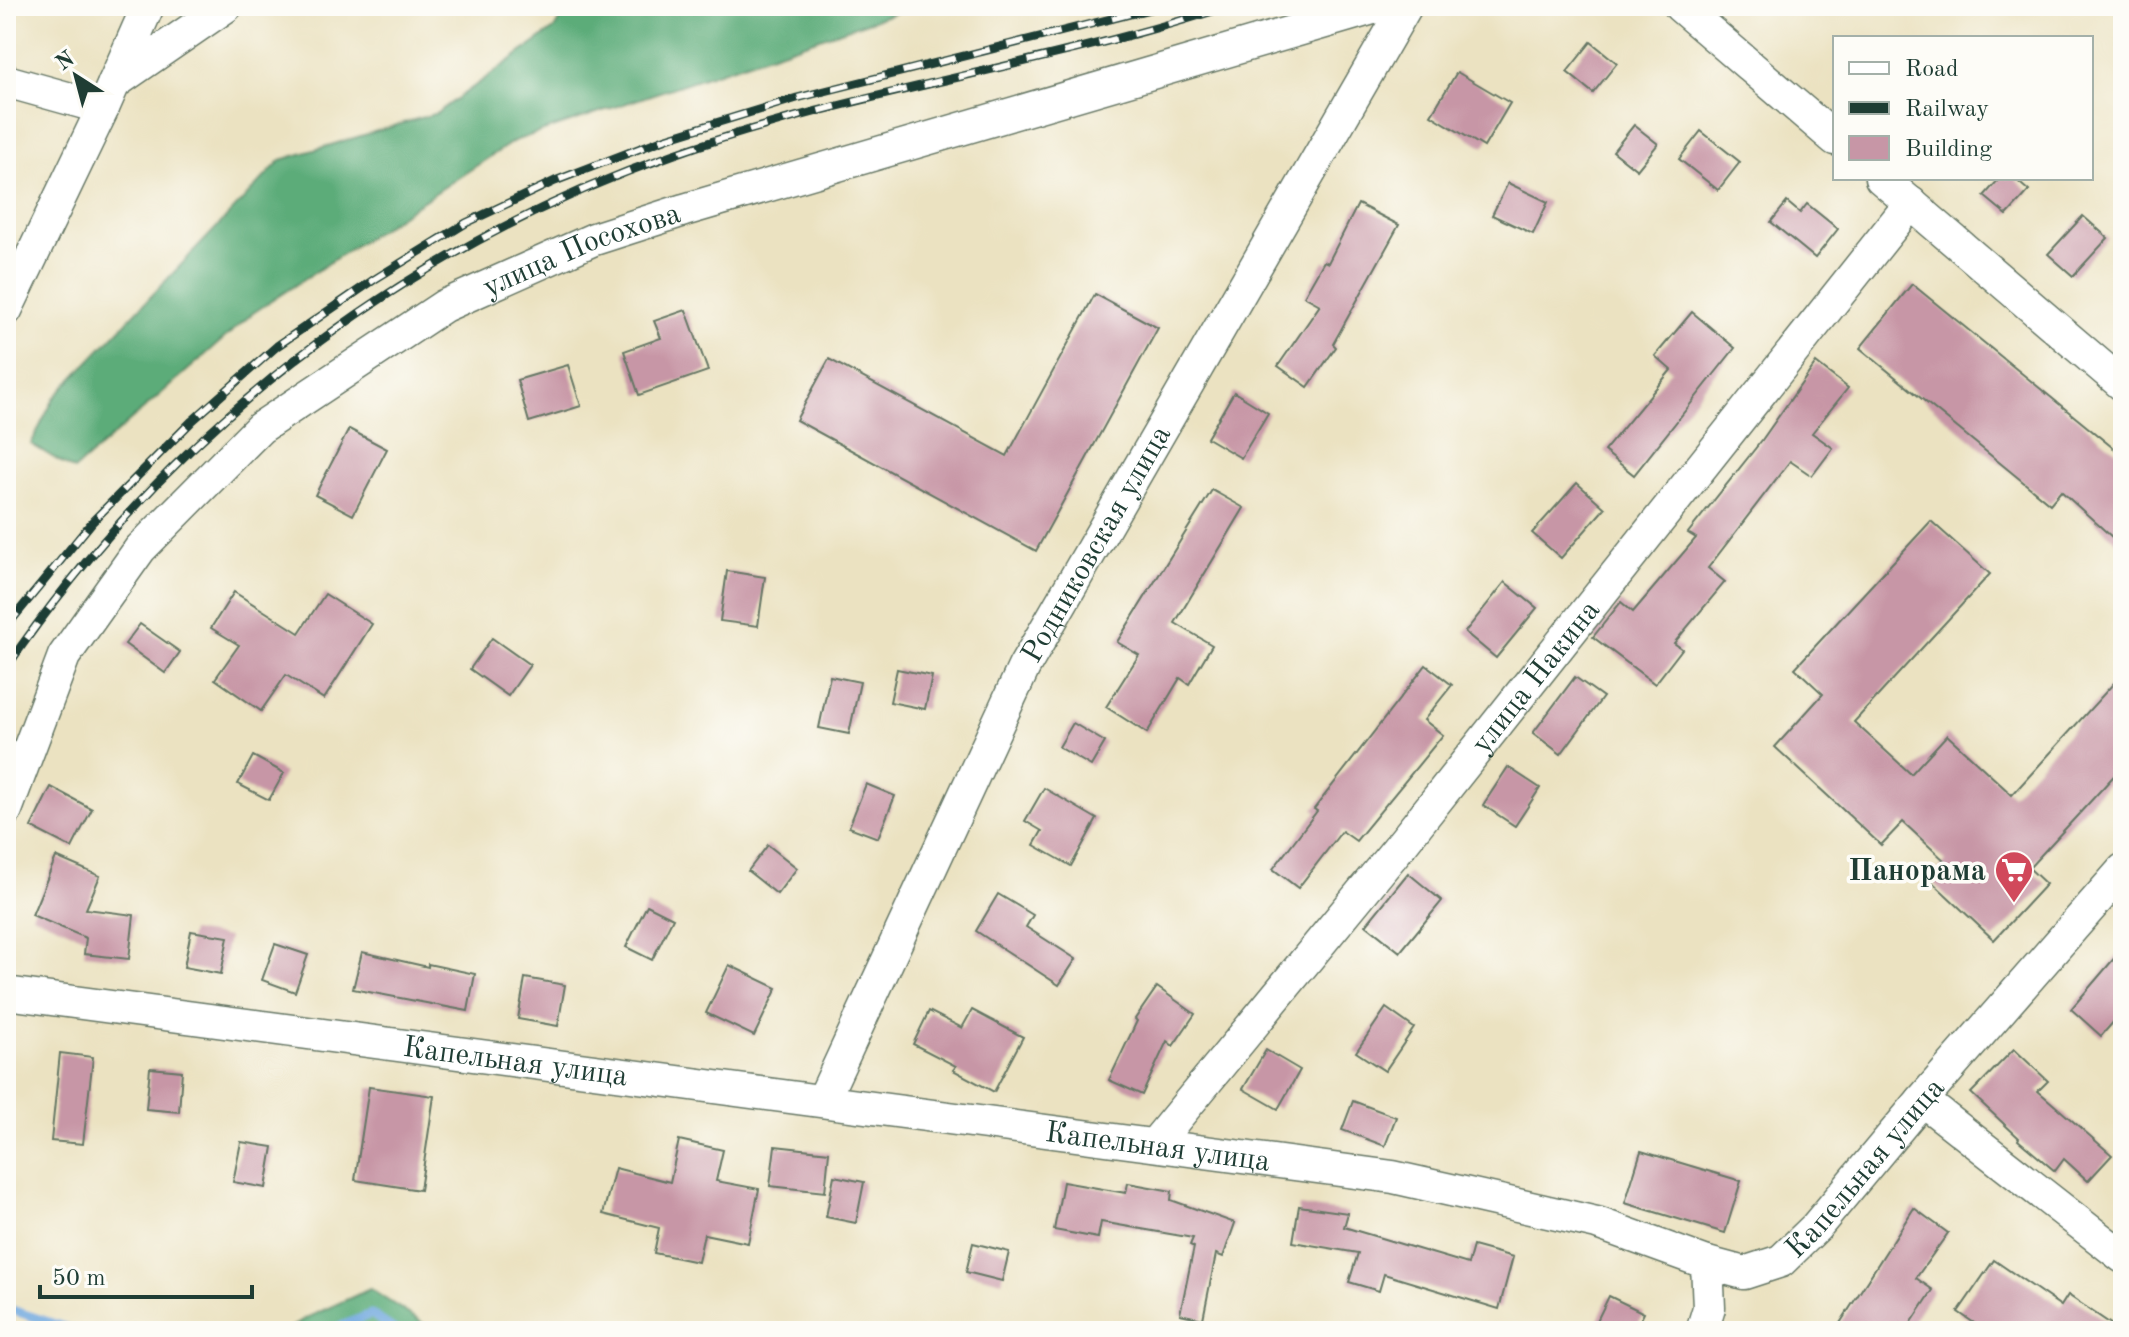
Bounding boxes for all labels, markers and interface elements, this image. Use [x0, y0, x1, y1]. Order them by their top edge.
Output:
north arrow [36, 36, 116, 116]
legend [1833, 36, 2093, 180]
text: N [52, 47, 79, 75]
text: Road [1905, 58, 1958, 82]
text: Railway [1905, 98, 1989, 122]
text: Building [1905, 138, 1992, 162]
street label: улица Посохова [479, 199, 685, 304]
street label: Родниковская улица [1017, 421, 1177, 668]
street label: улица Накина [1467, 595, 1606, 760]
supermarket icon: Панорама [1993, 849, 2035, 904]
place label: Панорама [1848, 857, 1986, 887]
street label: Капельная улица [401, 1033, 630, 1092]
street label: Капельная улица [1781, 1073, 1951, 1265]
street label: Капельная улица [1043, 1118, 1272, 1178]
scale bar [40, 1249, 252, 1299]
text: 50 m [52, 1267, 106, 1291]

